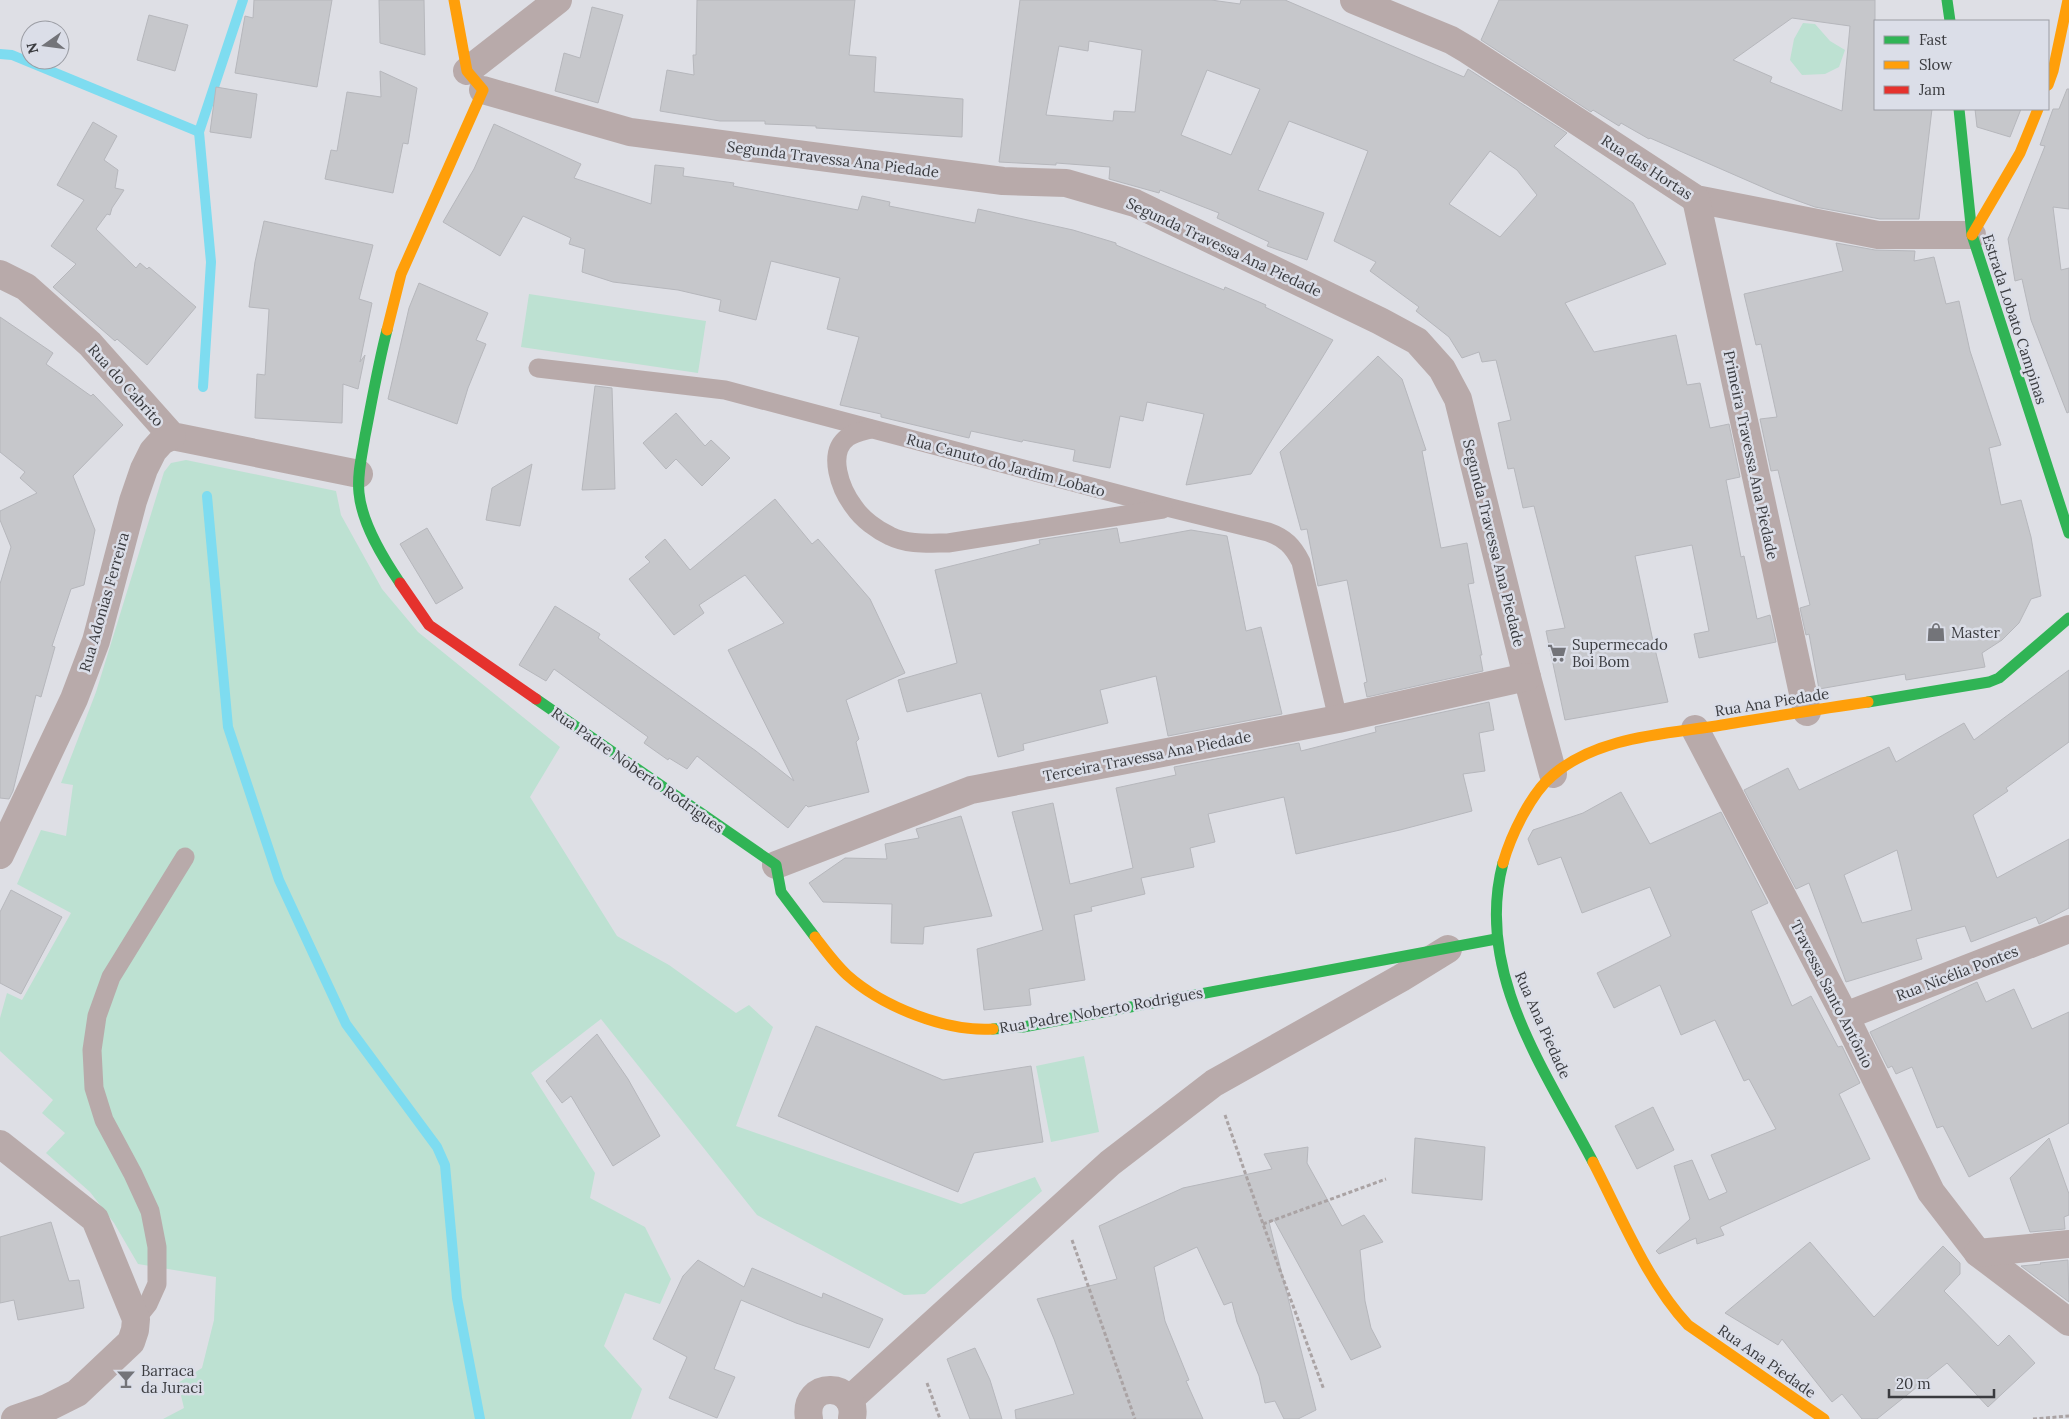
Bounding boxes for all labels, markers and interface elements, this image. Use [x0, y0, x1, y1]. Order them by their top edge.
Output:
north arrow [20, 20, 70, 70]
legend [1874, 20, 2049, 110]
text: Fast [1919, 30, 1947, 49]
text: N [22, 41, 42, 56]
text: Slow [1919, 55, 1952, 74]
text: Jam [1918, 80, 1946, 99]
street label: Rua das Hortas [1598, 130, 1696, 204]
street label: Segunda Travessa Ana Piedade [726, 137, 940, 181]
street label: Segunda Travessa Ana Piedade [1123, 193, 1325, 301]
street label: Estrada Lobato Campinas [1978, 232, 2052, 407]
street label: Rua do Cabrito [84, 340, 168, 430]
street label: Primeira Travessa Ana Piedade [1720, 349, 1782, 561]
street label: Rua Canuto do Jardim Lobato [905, 429, 1108, 501]
street label: Segunda Travessa Ana Piedade [1459, 437, 1529, 649]
street label: Rua Adonias Ferreira [75, 530, 133, 674]
shop icon: Master [1925, 621, 1947, 643]
place label: Master [1951, 623, 2000, 642]
place label: Supermecado Boi Bom [1572, 635, 1668, 671]
supermarket icon: Supermecado Boi Bom [1546, 642, 1568, 664]
street label: Rua Ana Piedade [1714, 684, 1830, 720]
street label: Rua Padre Noberto Rodrigues [548, 703, 728, 837]
street label: Terceira Travessa Ana Piedade [1041, 726, 1253, 786]
street label: Travessa Santo Antônio [1786, 917, 1878, 1071]
street label: Rua Nicélia Pontes [1893, 941, 2021, 1005]
street label: Rua Ana Piedade [1511, 968, 1575, 1082]
street label: Rua Padre Noberto Rodrigues [998, 983, 1204, 1037]
street label: Rua Ana Piedade [1714, 1320, 1820, 1402]
place label: Barraca da Juraci [141, 1361, 203, 1397]
scale bar [1889, 1366, 1994, 1398]
bar icon: Barraca da Juraci [115, 1368, 137, 1390]
text: 20 m [1896, 1374, 1931, 1393]

